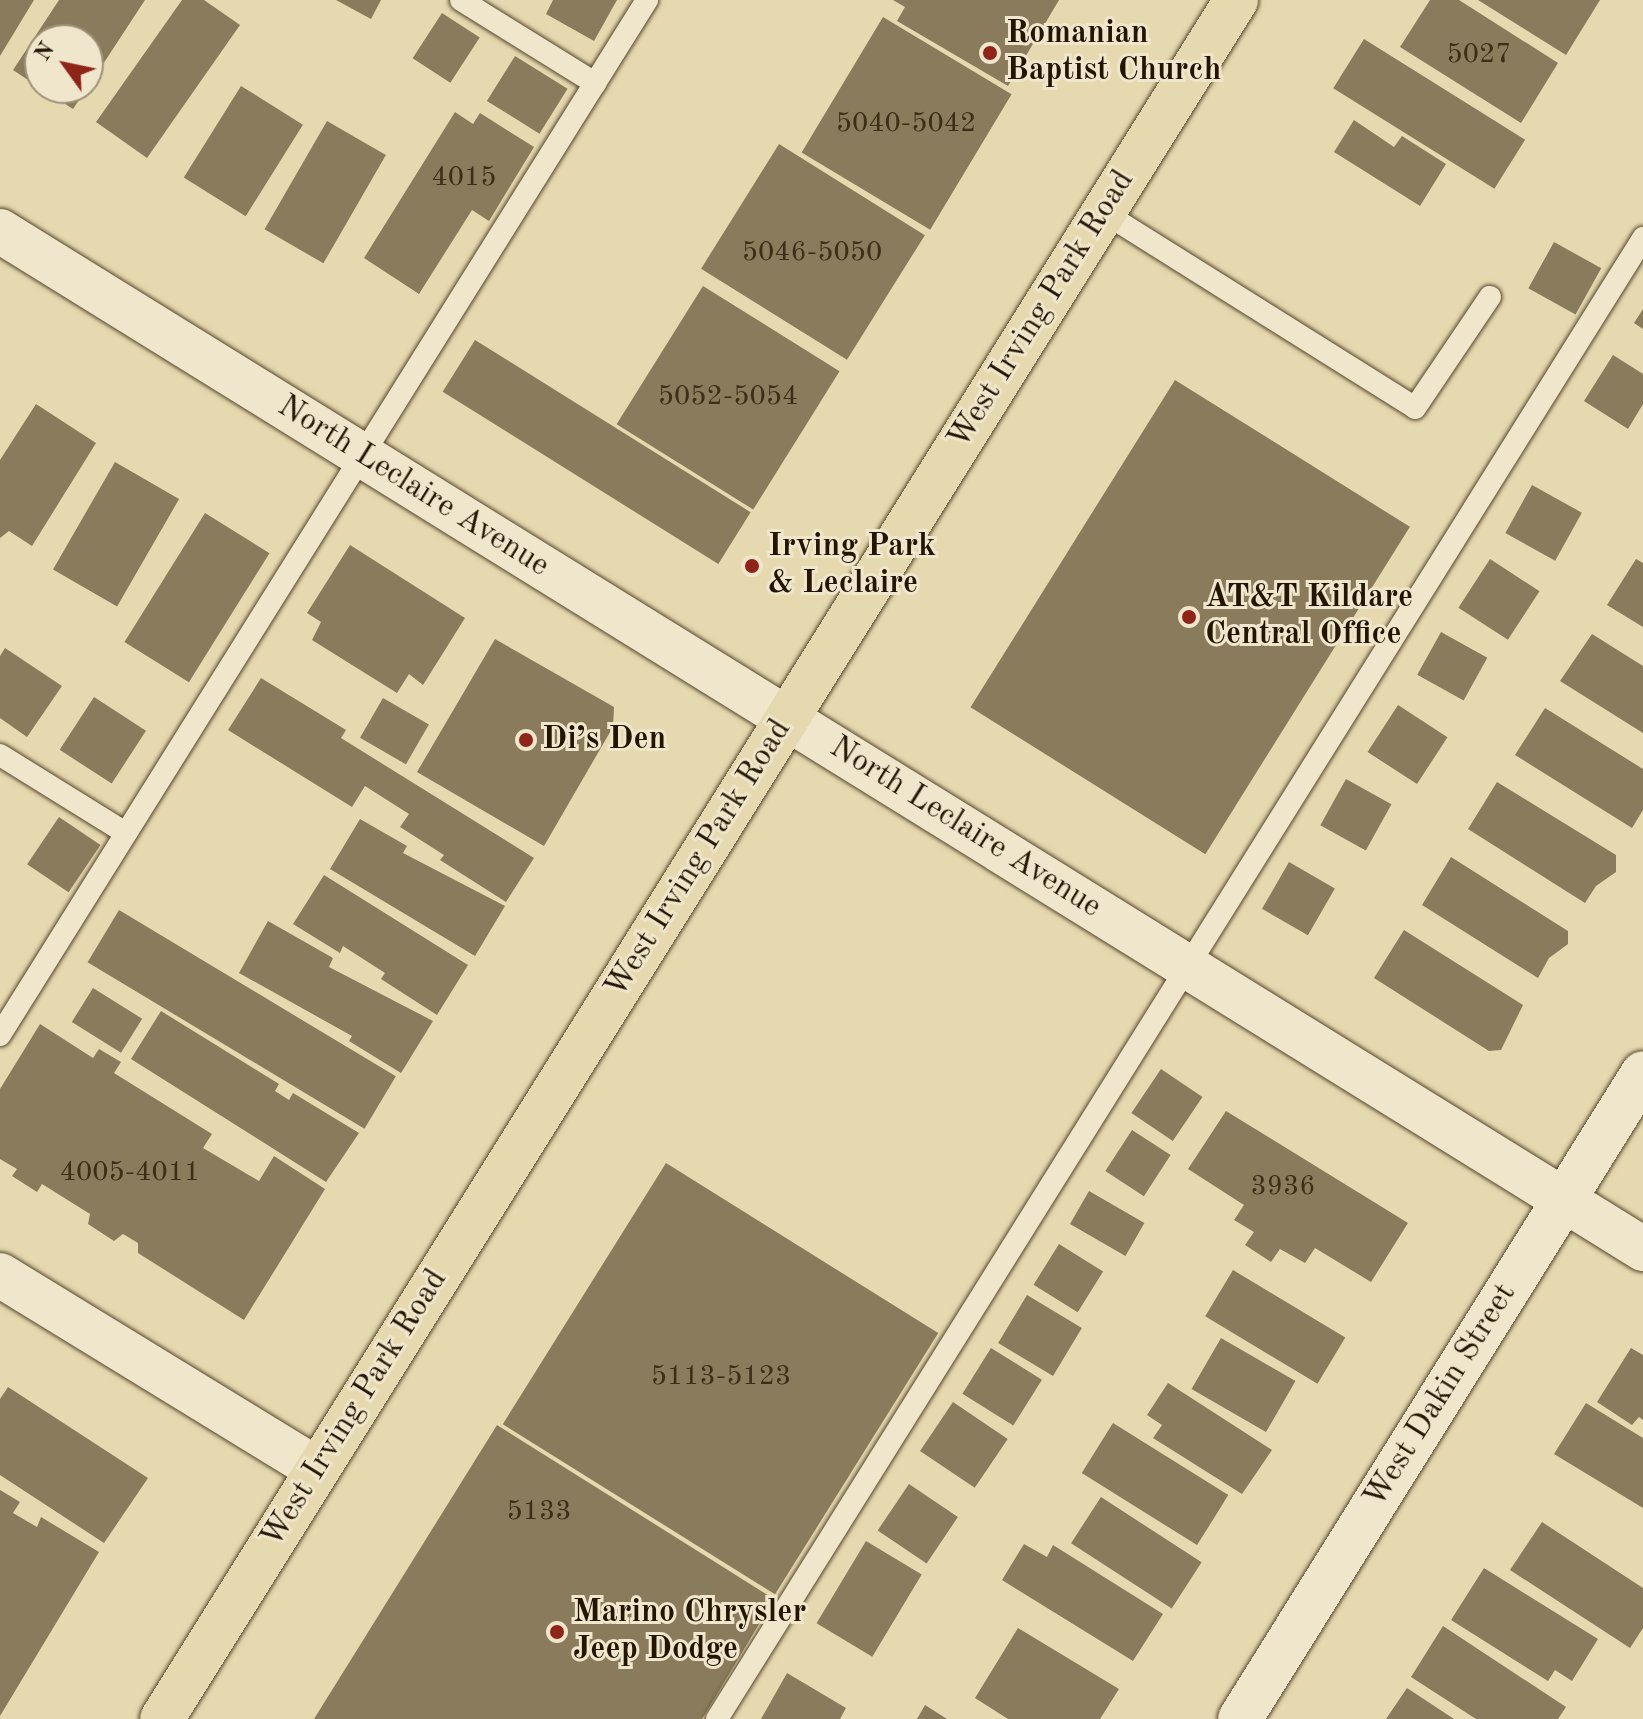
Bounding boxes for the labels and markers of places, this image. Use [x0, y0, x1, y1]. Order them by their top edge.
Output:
place label: Romanian Baptist Church [1006, 16, 1221, 91]
marker: Romanian Baptist Church [981, 44, 999, 62]
place label: Irving Park & Leclaire [768, 529, 936, 604]
marker: Irving Park & Leclaire [743, 557, 761, 575]
place label: AT&T Kildare Central Office [1205, 580, 1413, 655]
marker: AT&T Kildare Central Office [1180, 608, 1198, 626]
place label: Di’s Den [542, 721, 666, 759]
marker: Di’s Den [517, 731, 535, 749]
place label: Marino Chrysler Jeep Dodge [573, 1595, 806, 1670]
marker: Marino Chrysler Jeep Dodge [548, 1623, 566, 1641]

